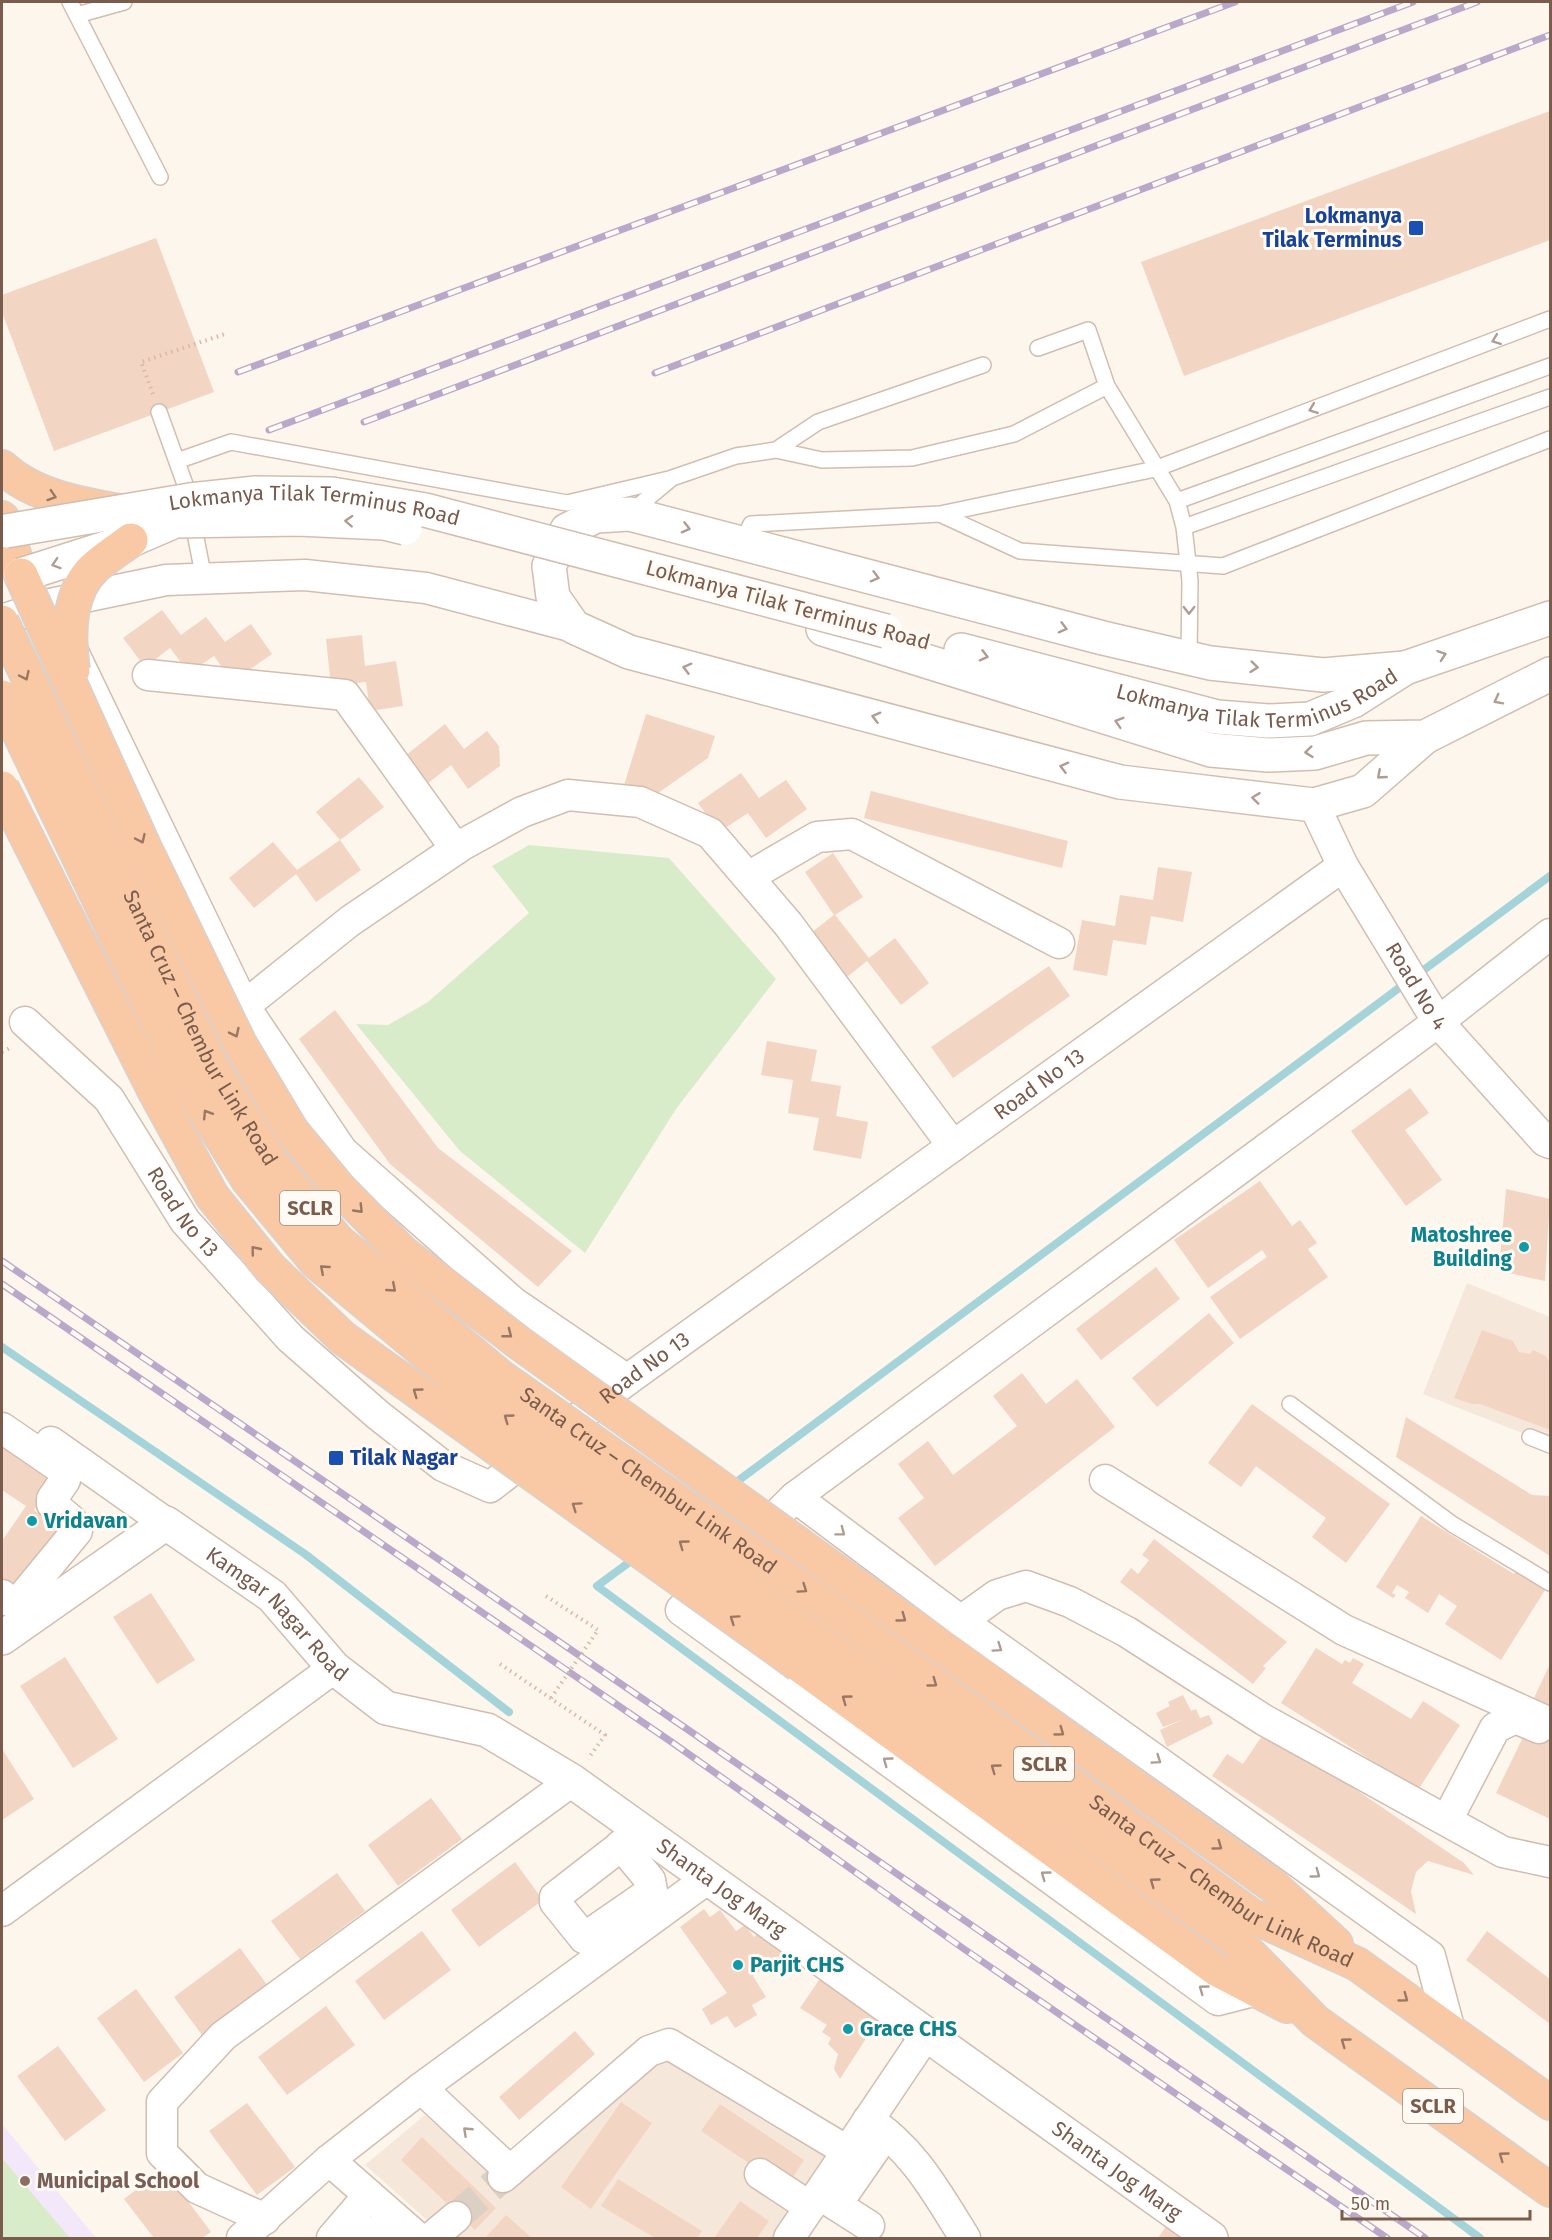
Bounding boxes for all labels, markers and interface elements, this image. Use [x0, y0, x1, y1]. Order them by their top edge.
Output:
place label: Lokmanya Tilak Terminus [1262, 203, 1402, 253]
marker: Lokmanya Tilak Terminus [1407, 219, 1425, 237]
one-way arrow [1491, 333, 1502, 345]
one-way arrow [1309, 402, 1320, 414]
street label: Lokmanya Tilak Terminus Road [167, 480, 463, 532]
one-way arrow [46, 489, 57, 501]
one-way arrow [344, 515, 353, 528]
one-way arrow [681, 520, 691, 533]
street label: Lokmanya Tilak Terminus Road [643, 554, 933, 656]
one-way arrow [51, 557, 62, 569]
one-way arrow [870, 570, 880, 583]
one-way arrow [1183, 606, 1195, 615]
one-way arrow [1058, 620, 1068, 633]
one-way arrow [978, 649, 988, 662]
one-way arrow [1436, 650, 1447, 663]
one-way arrow [1249, 661, 1258, 673]
one-way arrow [682, 662, 692, 675]
street label: Lokmanya Tilak Terminus Road [1114, 663, 1403, 734]
one-way arrow [17, 670, 29, 681]
one-way arrow [1494, 693, 1505, 704]
one-way arrow [871, 712, 881, 725]
one-way arrow [1114, 717, 1125, 729]
one-way arrow [1305, 745, 1314, 758]
one-way arrow [1059, 762, 1070, 774]
one-way arrow [1377, 768, 1388, 779]
one-way arrow [1252, 792, 1261, 805]
one-way arrow [133, 832, 145, 843]
street label: Santa Cruz – Chembur Link Road [117, 886, 283, 1170]
street label: Road No 4 [1380, 938, 1452, 1036]
one-way arrow [227, 1027, 239, 1038]
street label: Road No 13 [989, 1043, 1090, 1126]
one-way arrow [202, 1110, 214, 1120]
street label: Road No 13 [141, 1162, 224, 1263]
road number: SCLR [280, 1191, 340, 1225]
one-way arrow [352, 1201, 363, 1212]
place label: Matoshree Building [1411, 1222, 1512, 1272]
marker: Matoshree Building [1517, 1240, 1531, 1254]
one-way arrow [252, 1246, 263, 1257]
one-way arrow [320, 1265, 331, 1276]
one-way arrow [385, 1281, 396, 1292]
street label: Road No 13 [594, 1326, 695, 1410]
one-way arrow [501, 1327, 512, 1338]
street label: Santa Cruz – Chembur Link Road [515, 1381, 782, 1580]
one-way arrow [413, 1388, 424, 1399]
one-way arrow [503, 1415, 514, 1426]
place label: Tilak Nagar [350, 1445, 458, 1471]
marker: Tilak Nagar [327, 1449, 345, 1467]
one-way arrow [571, 1502, 582, 1513]
place label: Vridavan [43, 1508, 128, 1534]
marker: Vridavan [25, 1514, 39, 1528]
one-way arrow [835, 1524, 846, 1535]
street label: Kamgar Nagar Road [201, 1541, 353, 1687]
one-way arrow [679, 1541, 690, 1552]
one-way arrow [796, 1582, 807, 1593]
one-way arrow [895, 1611, 906, 1622]
one-way arrow [730, 1615, 741, 1626]
one-way arrow [992, 1641, 1003, 1652]
one-way arrow [927, 1676, 938, 1687]
one-way arrow [841, 1695, 852, 1706]
one-way arrow [1053, 1725, 1064, 1736]
road number: SCLR [1014, 1747, 1074, 1781]
one-way arrow [1151, 1753, 1162, 1764]
one-way arrow [883, 1757, 894, 1768]
one-way arrow [991, 1764, 1002, 1775]
street label: Santa Cruz – Chembur Link Road [1084, 1789, 1357, 1974]
street label: Shanta Jog Marg [652, 1833, 792, 1943]
one-way arrow [1211, 1839, 1222, 1850]
one-way arrow [1309, 1867, 1320, 1878]
one-way arrow [1040, 1872, 1051, 1883]
one-way arrow [1149, 1878, 1160, 1889]
place label: Parjit CHS [750, 1952, 844, 1978]
marker: Parjit CHS [731, 1958, 745, 1972]
one-way arrow [1198, 1985, 1209, 1996]
one-way arrow [1398, 1991, 1409, 2002]
place label: Grace CHS [860, 2016, 957, 2042]
marker: Grace CHS [841, 2022, 855, 2036]
one-way arrow [1340, 2038, 1351, 2049]
road number: SCLR [1403, 2089, 1463, 2123]
street label: Shanta Jog Marg [1047, 2115, 1187, 2226]
one-way arrow [464, 2127, 474, 2138]
one-way arrow [1499, 2152, 1510, 2163]
place label: Municipal School [37, 2168, 200, 2194]
marker: Municipal School [18, 2174, 32, 2188]
scale bar [1342, 2183, 1530, 2221]
text: 50 m [1351, 2193, 1390, 2215]

